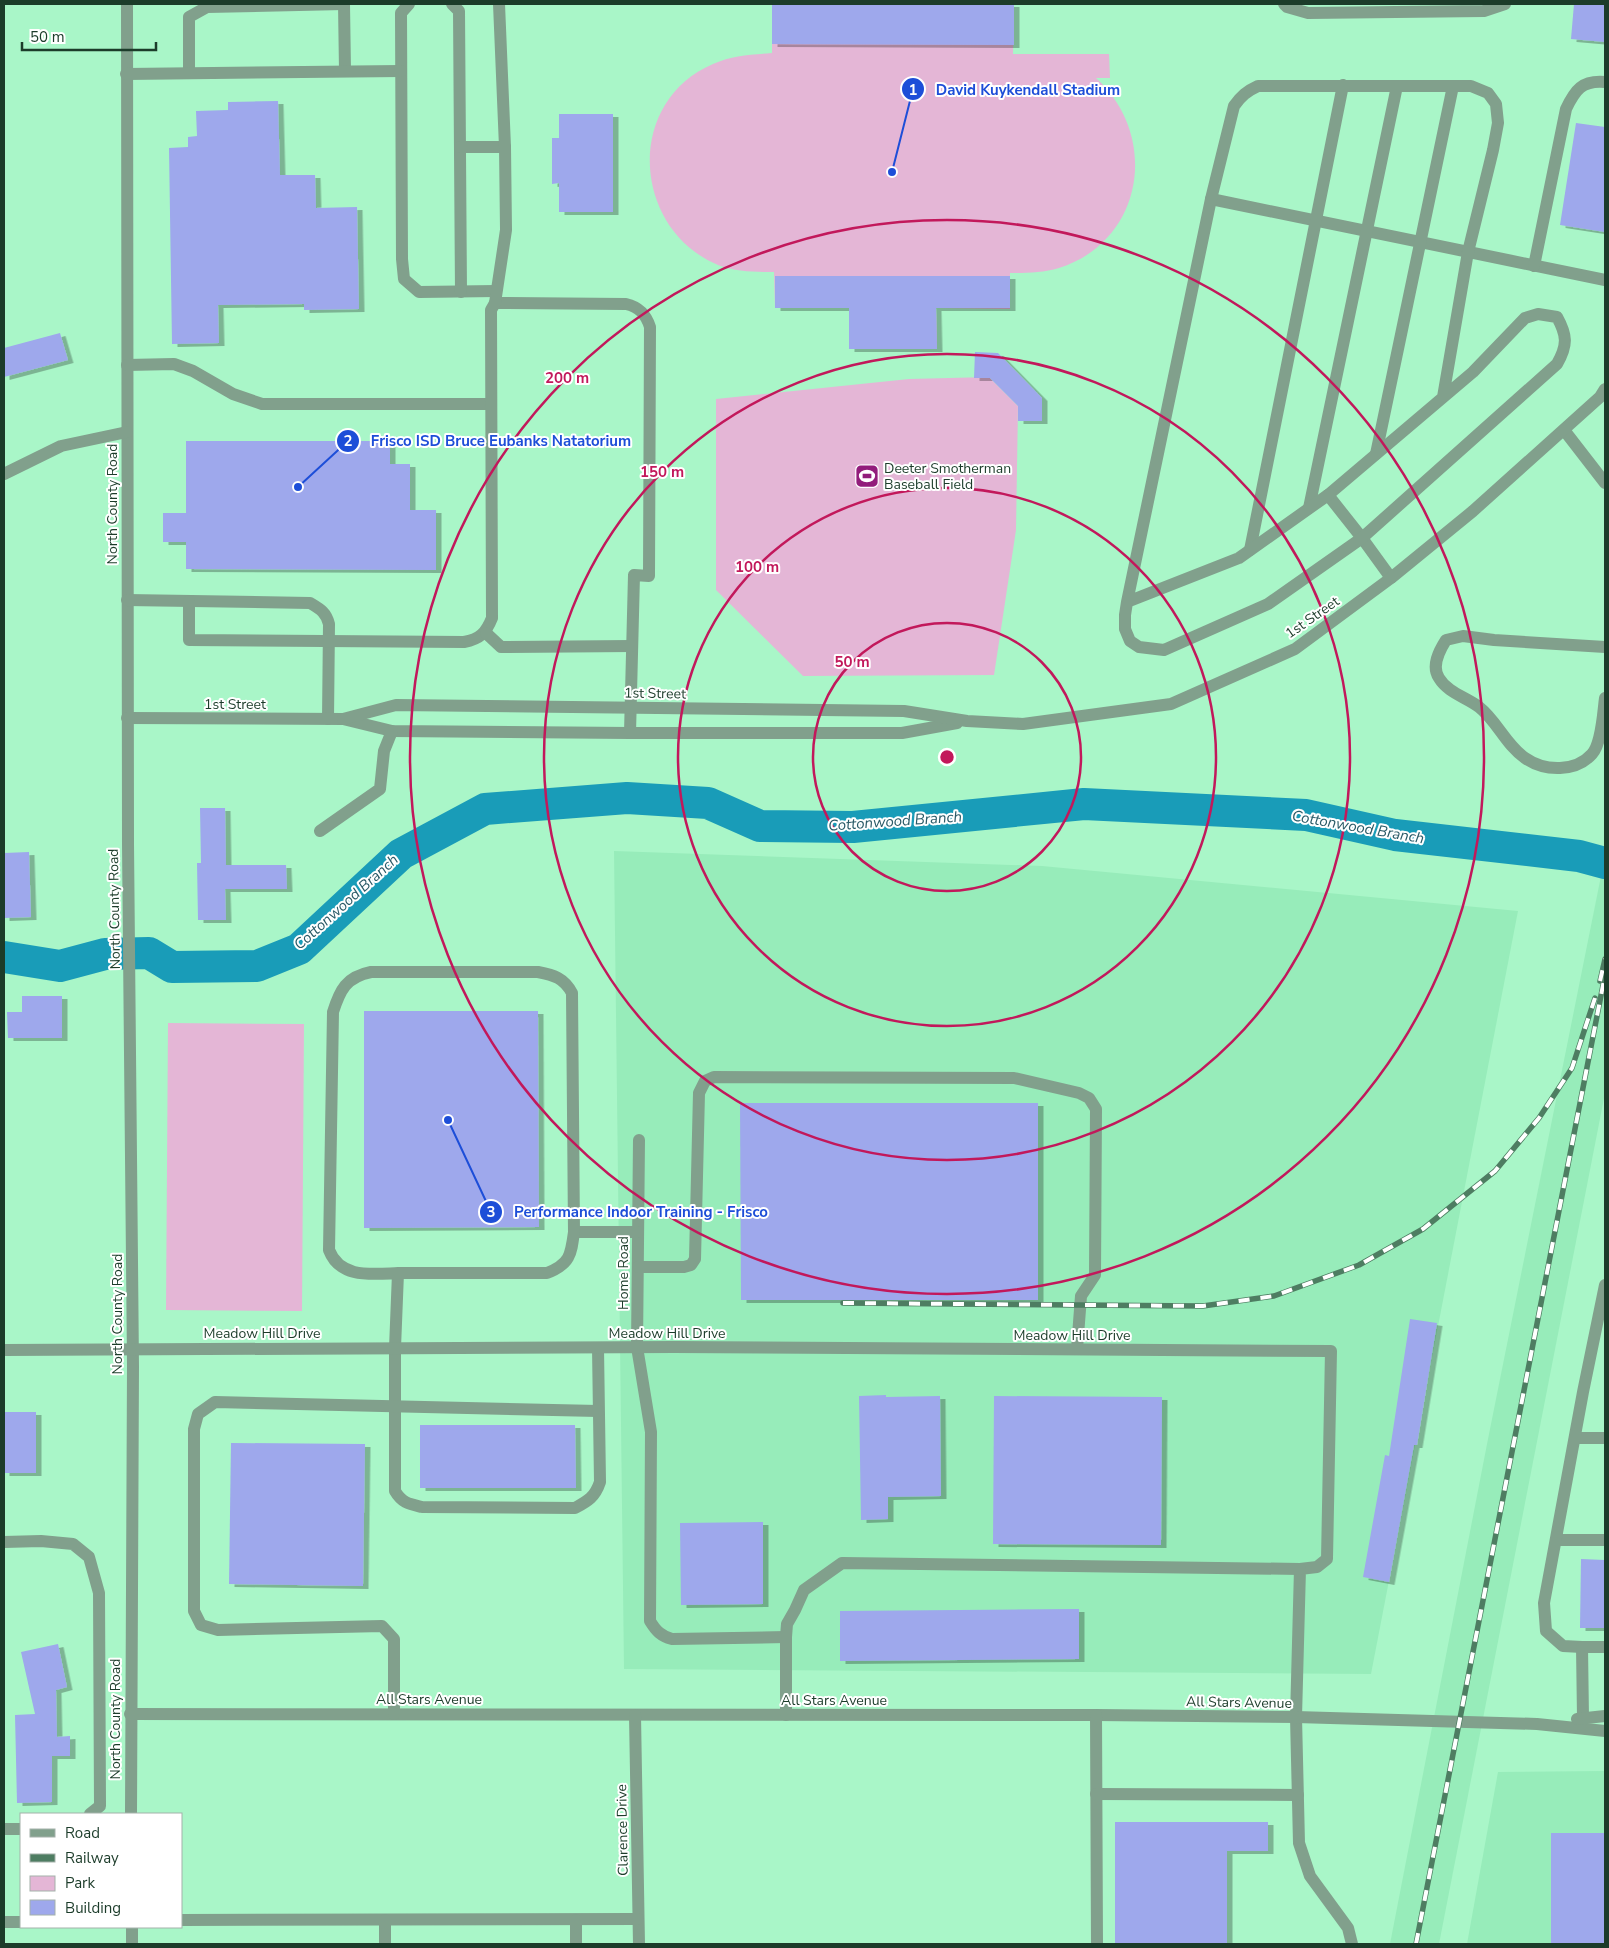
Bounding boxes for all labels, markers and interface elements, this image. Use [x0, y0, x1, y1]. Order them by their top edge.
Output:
scale bar [22, 20, 156, 52]
text: 50 m [30, 27, 65, 47]
callout: David Kuykendall Stadium [901, 74, 1130, 104]
text: 1 [908, 80, 918, 100]
text: David Kuykendall Stadium [936, 80, 1120, 100]
text: 200 m [545, 368, 589, 388]
callout: Frisco ISD Bruce Eubanks Natatorium [335, 426, 641, 456]
text: 2 [343, 431, 353, 451]
text: Frisco ISD Bruce Eubanks Natatorium [371, 431, 631, 451]
street label: North County Road [103, 444, 122, 564]
place label: Deeter Smotherman Baseball Field [884, 459, 1011, 494]
text: 150 m [640, 462, 684, 482]
sports icon: Deeter Smotherman Baseball Field [854, 463, 880, 489]
text: 100 m [735, 557, 779, 577]
street label: 1st Street [1282, 592, 1343, 643]
text: 50 m [834, 652, 870, 672]
street label: 1st Street [624, 683, 686, 704]
street label: 1st Street [204, 695, 266, 714]
centre of rings [938, 748, 956, 766]
water label: Cottonwood Branch [827, 806, 963, 836]
water label: Cottonwood Branch [1290, 806, 1426, 848]
street label: North County Road [104, 848, 125, 970]
water label: Cottonwood Branch [290, 850, 402, 954]
callout: Performance Indoor Training - Frisco [479, 1197, 778, 1227]
text: 3 [486, 1202, 496, 1222]
text: Performance Indoor Training - Frisco [514, 1202, 768, 1222]
street label: Home Road [614, 1236, 633, 1310]
street label: North County Road [108, 1254, 127, 1374]
street label: Meadow Hill Drive [203, 1324, 321, 1343]
street label: Meadow Hill Drive [608, 1324, 726, 1343]
street label: Meadow Hill Drive [1013, 1326, 1131, 1345]
street label: North County Road [106, 1659, 125, 1779]
street label: All Stars Avenue [376, 1690, 482, 1709]
street label: All Stars Avenue [781, 1691, 887, 1710]
street label: All Stars Avenue [1186, 1692, 1292, 1713]
street label: Clarence Drive [612, 1784, 633, 1876]
legend [20, 1813, 182, 1928]
text: Road [65, 1823, 100, 1843]
text: Railway [65, 1848, 119, 1868]
text: Park [65, 1873, 95, 1893]
text: Building [65, 1898, 121, 1918]

